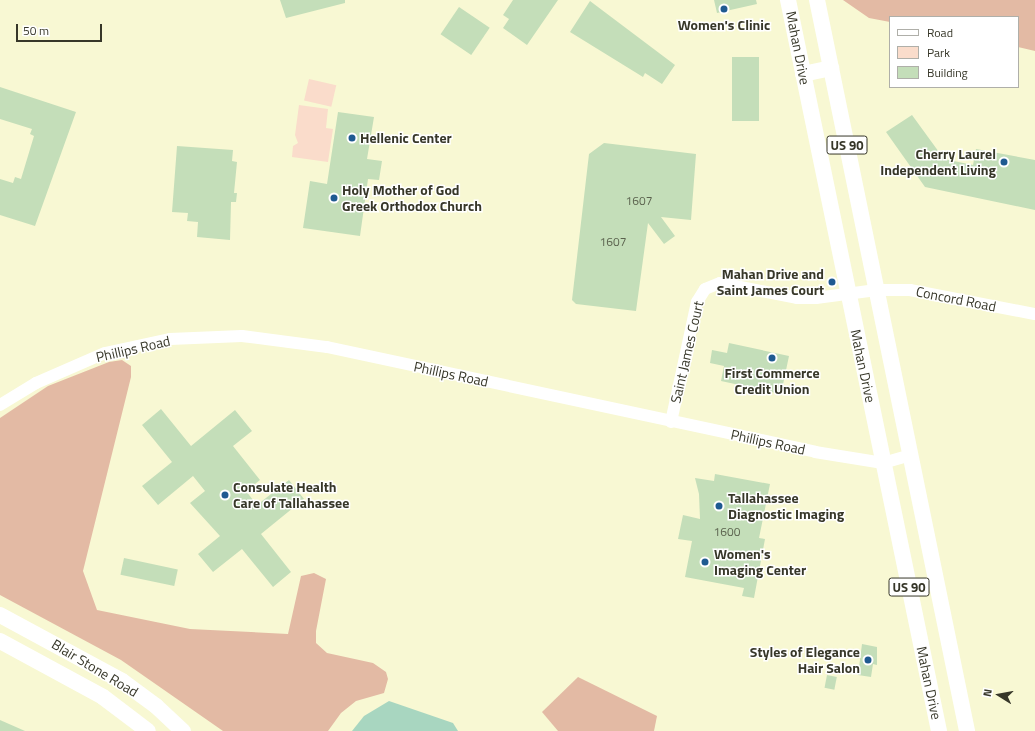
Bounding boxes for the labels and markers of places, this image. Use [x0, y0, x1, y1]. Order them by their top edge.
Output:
marker: Women's Clinic [718, 3, 730, 15]
place label: Women's Clinic [678, 17, 770, 33]
place label: Hellenic Center [360, 130, 452, 146]
marker: Hellenic Center [347, 133, 357, 143]
place label: Cherry Laurel Independent Living [880, 146, 996, 178]
marker: Cherry Laurel Independent Living [999, 157, 1009, 167]
place label: Holy Mother of God Greek Orthodox Church [342, 182, 482, 214]
marker: Holy Mother of God Greek Orthodox Church [329, 193, 339, 203]
place label: Mahan Drive and Saint James Court [717, 266, 824, 298]
marker: Mahan Drive and Saint James Court [827, 277, 837, 287]
marker: First Commerce Credit Union [767, 353, 777, 363]
place label: First Commerce Credit Union [724, 365, 820, 398]
place label: Consulate Health Care of Tallahassee [233, 479, 349, 512]
marker: Consulate Health Care of Tallahassee [220, 490, 230, 500]
place label: Tallahassee Diagnostic Imaging [728, 490, 844, 522]
marker: Tallahassee Diagnostic Imaging [713, 500, 725, 512]
place label: Women's Imaging Center [714, 546, 806, 578]
marker: Women's Imaging Center [699, 556, 711, 568]
place label: Styles of Elegance Hair Salon [750, 644, 860, 676]
marker: Styles of Elegance Hair Salon [863, 655, 873, 665]

